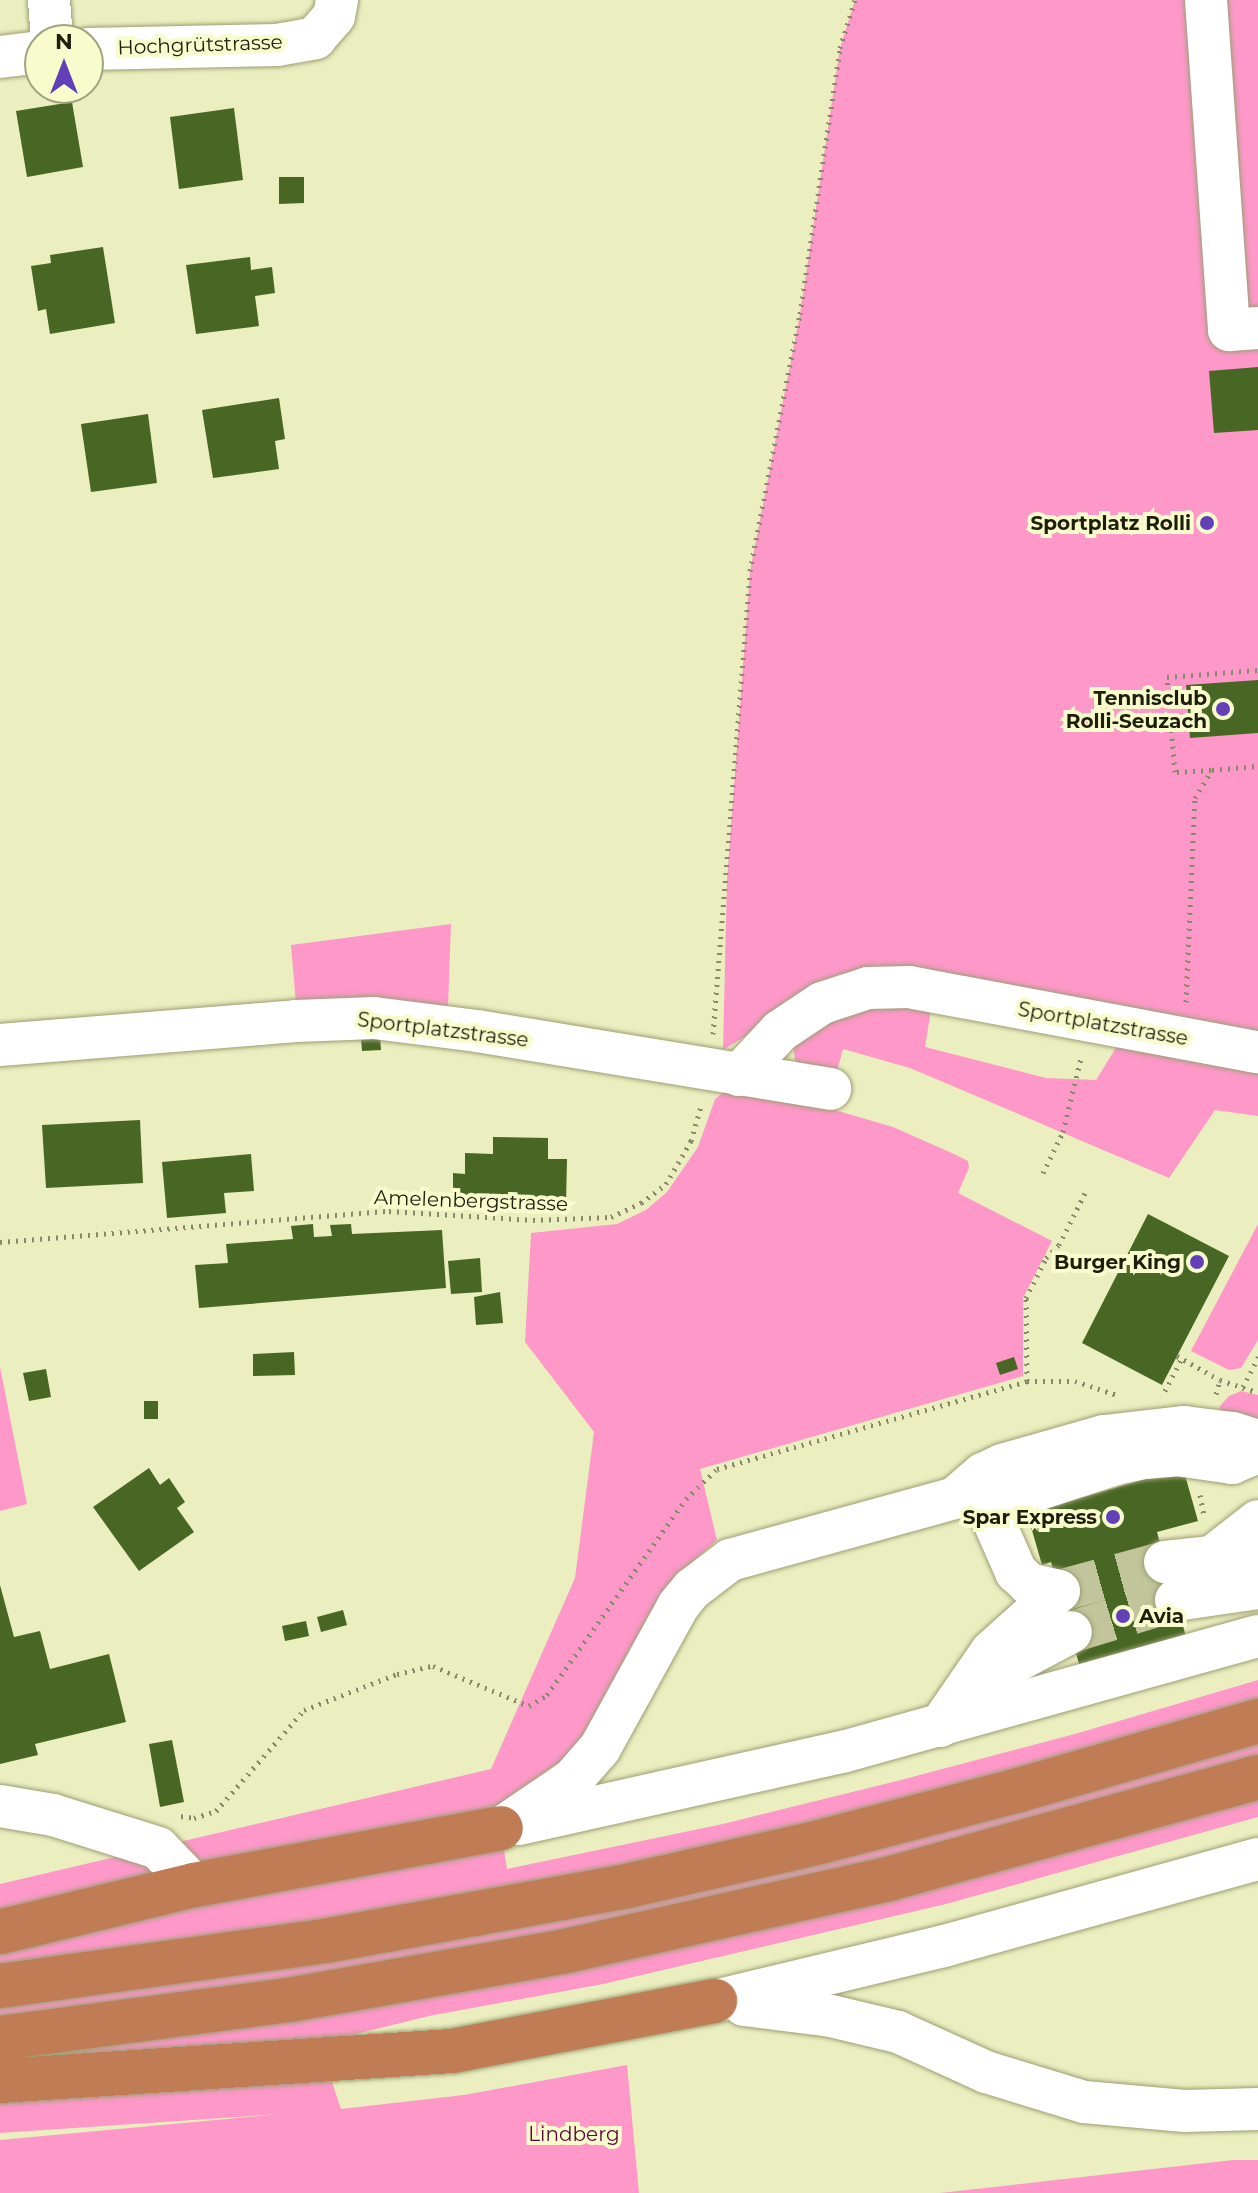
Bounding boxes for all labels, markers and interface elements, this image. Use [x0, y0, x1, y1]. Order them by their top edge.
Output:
north arrow [24, 24, 104, 104]
text: N [55, 28, 73, 55]
street label: Hochgrütstrasse [117, 30, 283, 60]
place label: Sportplatz Rolli [1030, 511, 1191, 535]
marker: Sportplatz Rolli [1198, 514, 1216, 532]
place label: Tennisclub Rolli-Seuzach [1066, 686, 1207, 733]
marker: Tennisclub Rolli-Seuzach [1214, 700, 1232, 718]
street label: Sportplatzstrasse [1016, 997, 1190, 1051]
street label: Sportplatzstrasse [356, 1008, 530, 1052]
street label: Amelenbergstrasse [374, 1186, 568, 1216]
place label: Burger King [1054, 1250, 1181, 1274]
marker: Burger King [1188, 1253, 1206, 1271]
place label: Spar Express [963, 1505, 1097, 1529]
marker: Spar Express [1104, 1508, 1122, 1526]
place label: Avia [1139, 1604, 1184, 1628]
marker: Avia [1114, 1607, 1132, 1625]
park label: Lindberg [528, 2122, 620, 2146]

